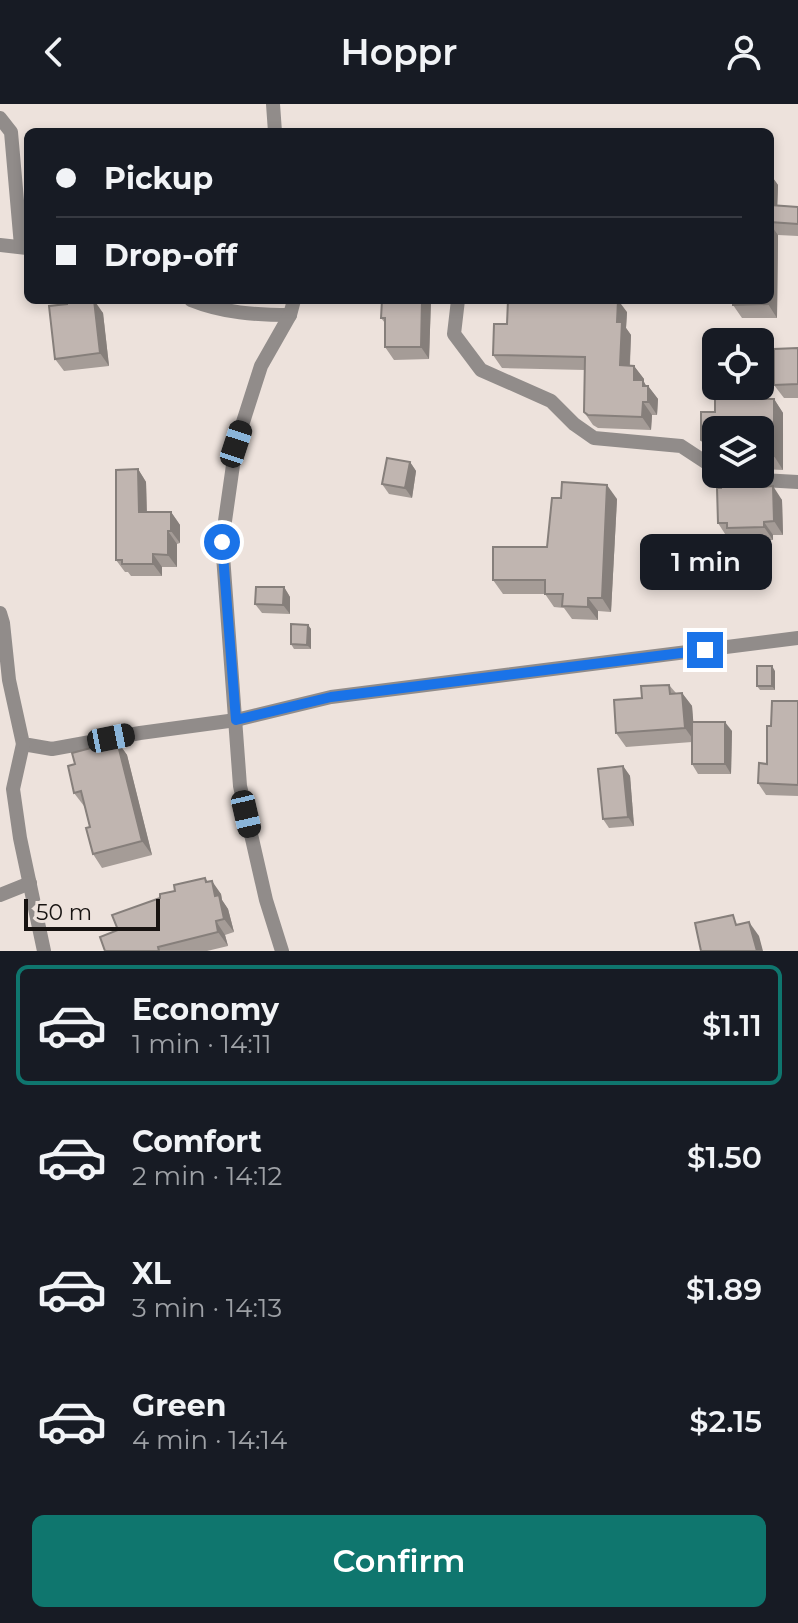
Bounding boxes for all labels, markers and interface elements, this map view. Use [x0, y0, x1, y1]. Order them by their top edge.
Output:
icon: back [32, 30, 76, 74]
text: Hoppr [341, 30, 457, 74]
icon: person [722, 30, 766, 74]
text: Pickup [104, 160, 213, 197]
text: Drop-off [104, 237, 237, 274]
map controls [702, 328, 774, 488]
button: locate [702, 328, 774, 400]
button: layers [702, 416, 774, 488]
car [217, 417, 255, 471]
route start [204, 524, 240, 560]
callout: 1 min [639, 534, 771, 590]
text: 1 min [671, 546, 741, 578]
route end [687, 632, 723, 668]
car [85, 722, 137, 754]
car [229, 788, 263, 840]
scale bar [24, 895, 160, 931]
text: 50 m [36, 899, 92, 926]
icon: car [36, 989, 108, 1061]
text: Economy [132, 991, 279, 1028]
text: $1.11 [702, 1007, 762, 1044]
text: 1 min · 14:11 [132, 1028, 272, 1060]
icon: car [36, 1121, 108, 1193]
text: Comfort [132, 1123, 262, 1160]
text: $1.50 [687, 1139, 762, 1176]
text: 2 min · 14:12 [132, 1160, 282, 1192]
icon: car [36, 1253, 108, 1325]
text: XL [132, 1255, 171, 1292]
text: $1.89 [686, 1271, 762, 1308]
text: 3 min · 14:13 [132, 1292, 282, 1324]
icon: car [36, 1385, 108, 1457]
text: Green [132, 1387, 226, 1424]
text: $2.15 [690, 1403, 762, 1440]
text: 4 min · 14:14 [132, 1424, 287, 1456]
button: Confirm [32, 1515, 766, 1607]

